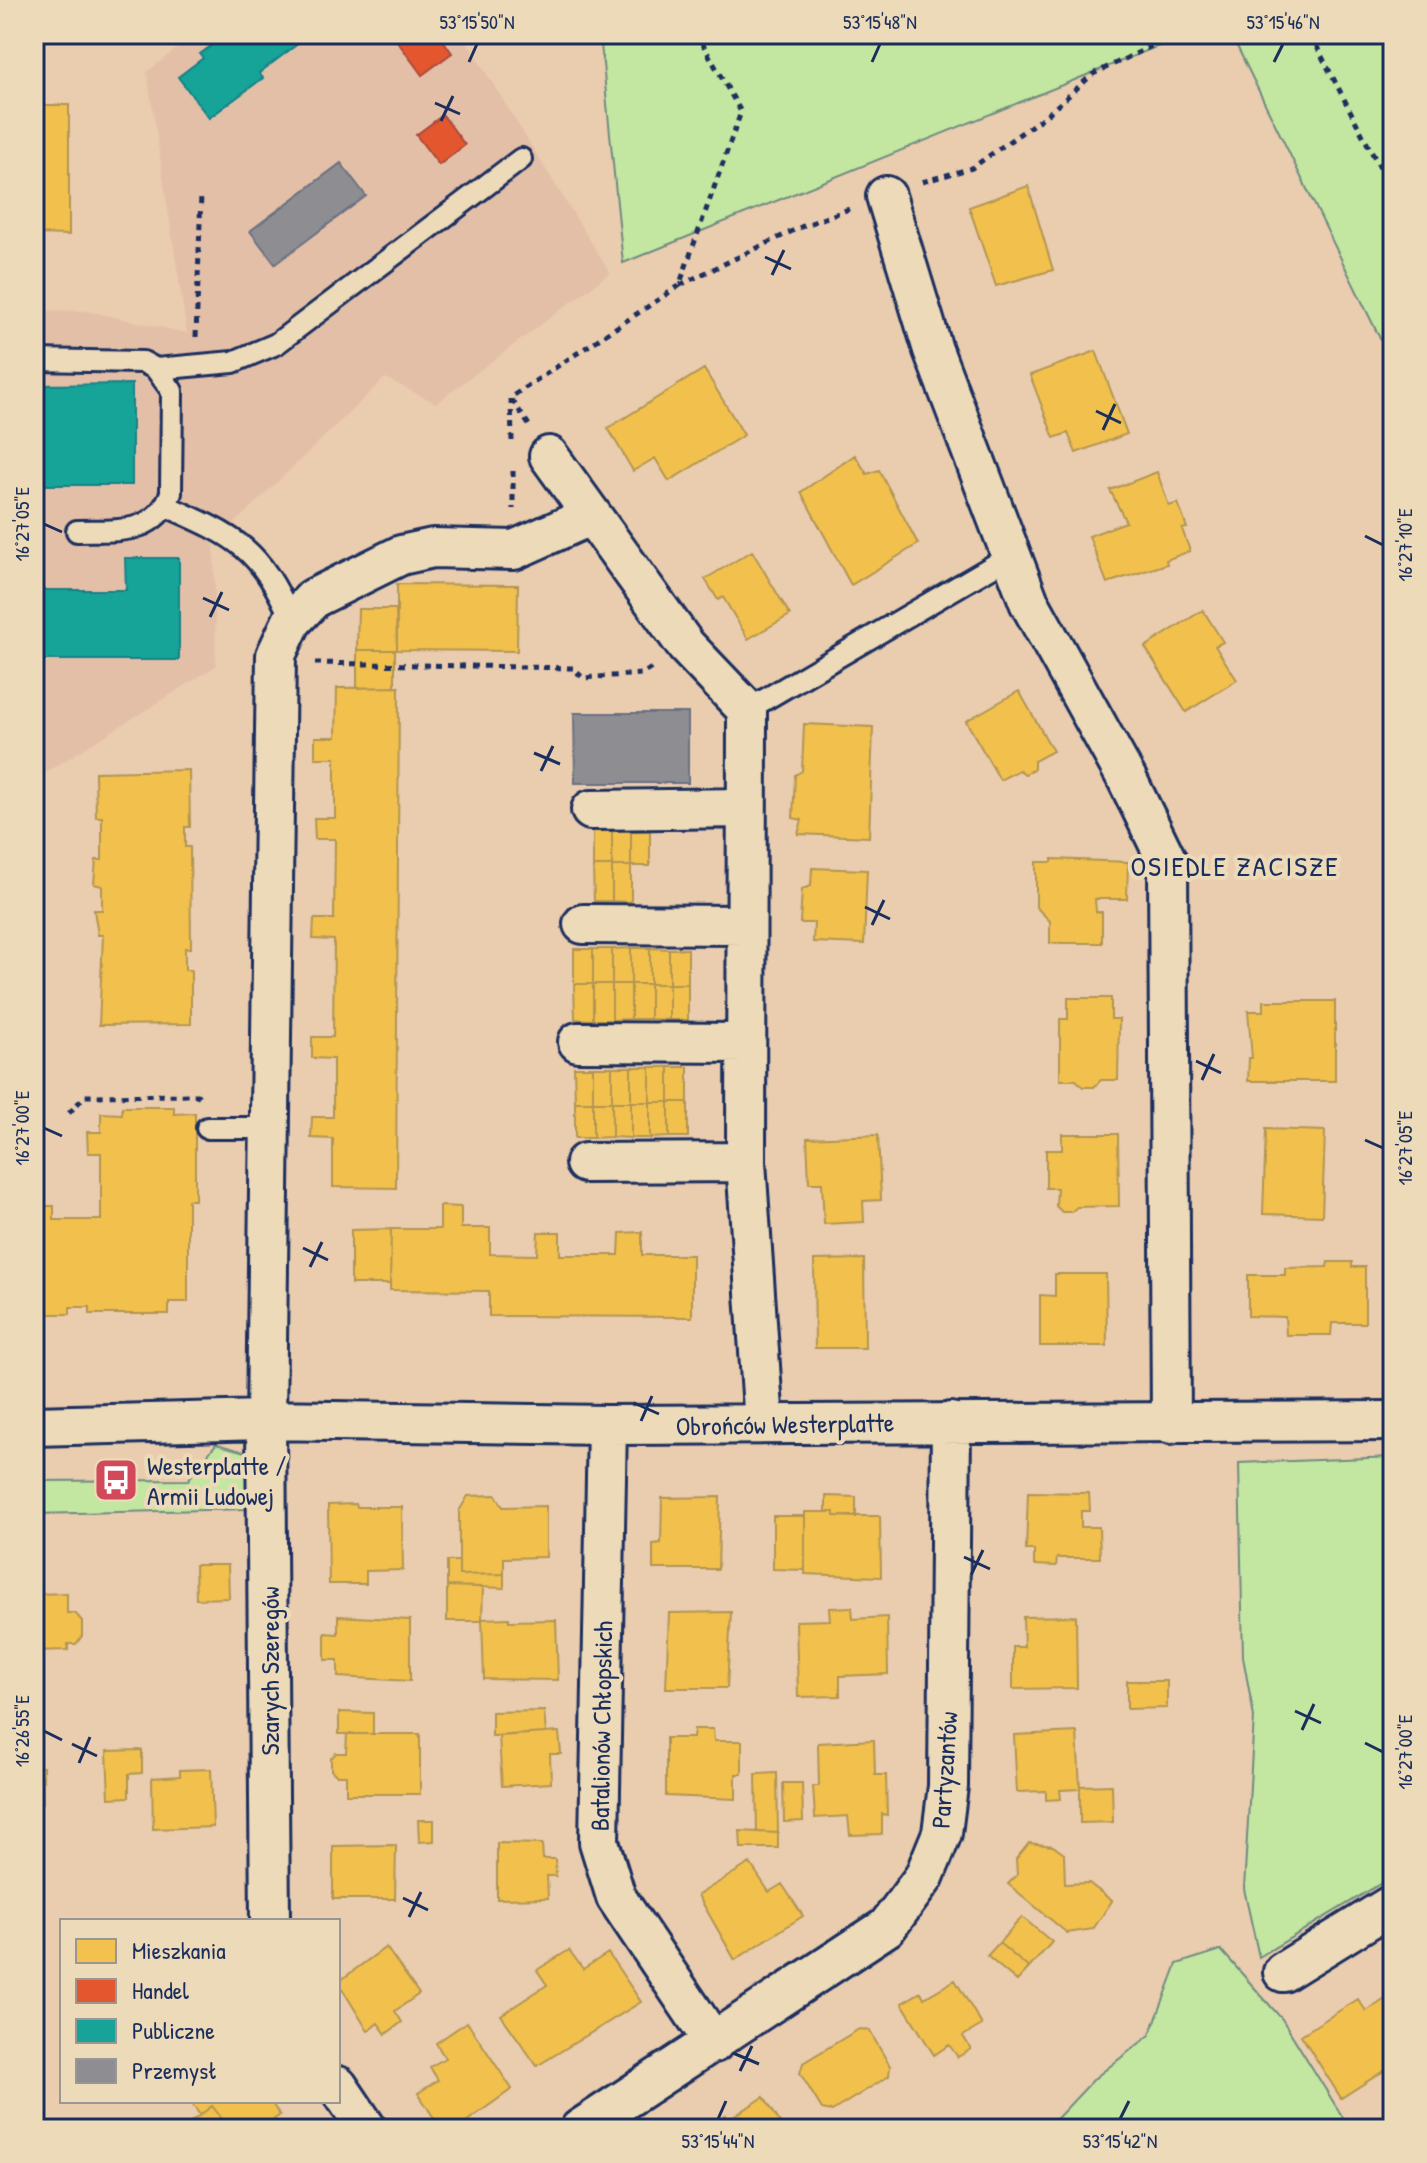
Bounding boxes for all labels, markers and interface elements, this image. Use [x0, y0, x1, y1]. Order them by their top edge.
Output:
text: 53°15'50"N [439, 8, 515, 35]
text: 53°15'48"N [843, 8, 917, 35]
text: 53°15'46"N [1246, 8, 1320, 35]
text: 16°27'05"E [8, 486, 35, 561]
text: 16°27'10"E [1391, 508, 1418, 582]
district label: OSIEDLE ZACISZE [1130, 847, 1340, 885]
text: 16°27'00"E [8, 1090, 35, 1166]
text: 16°27'05"E [1391, 1110, 1418, 1185]
street label: Obrońców Westerplatte [676, 1405, 894, 1443]
place label: Westerplatte / Armii Ludowej [147, 1448, 286, 1513]
bus stop icon: Westerplatte / Armii Ludowej [92, 1456, 140, 1504]
street label: Szarych Szeregów [252, 1586, 287, 1756]
street label: Batalionów Chłopskich [582, 1621, 620, 1831]
text: 16°26'55"E [8, 1695, 35, 1767]
street label: Partyzantów [922, 1710, 966, 1830]
text: 16°27'00"E [1391, 1714, 1418, 1790]
legend [60, 1919, 340, 2103]
text: Mieszkania [132, 1934, 226, 1966]
text: Handel [132, 1974, 189, 2006]
text: Publiczne [132, 2014, 215, 2046]
text: Przemysł [132, 2054, 217, 2086]
text: 53°15'44"N [682, 2127, 754, 2154]
text: 53°15'42"N [1083, 2127, 1157, 2154]

